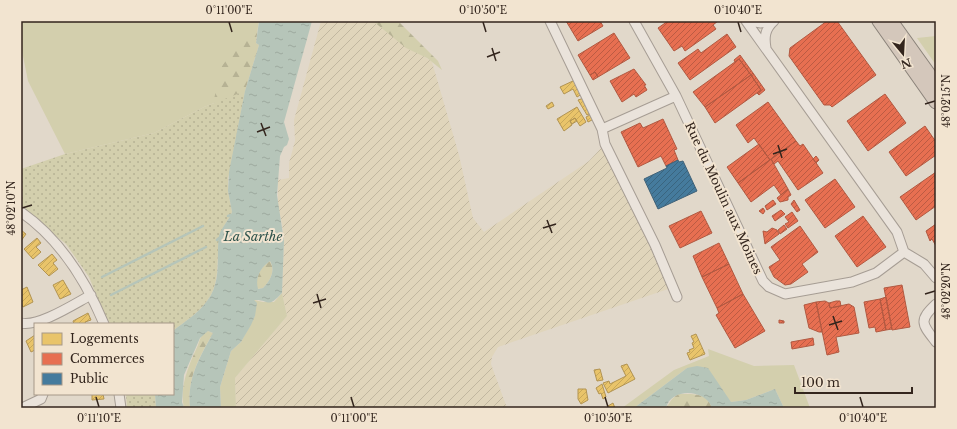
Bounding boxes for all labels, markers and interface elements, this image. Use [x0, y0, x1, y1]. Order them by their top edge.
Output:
text: 0°11'00"E [206, 4, 252, 17]
text: 0°10'50"E [459, 4, 507, 17]
text: 0°10'40"E [714, 4, 762, 17]
north arrow [883, 34, 923, 74]
text: N [898, 55, 913, 72]
text: 48°02'15"N [940, 74, 953, 128]
street label: Rue du Moulin aux Moines [682, 119, 766, 277]
text: 48°02'10"N [5, 180, 18, 236]
water label: La Sarthe [223, 228, 283, 245]
text: 48°02'20"N [940, 263, 953, 319]
legend [34, 323, 174, 395]
text: Logements [70, 331, 139, 346]
text: Commerces [70, 351, 144, 366]
scale bar [795, 369, 912, 395]
text: Public [70, 371, 109, 386]
text: 100 m [801, 375, 840, 390]
text: 0°11'10"E [77, 412, 121, 425]
text: 0°11'00"E [331, 412, 377, 425]
text: 0°10'50"E [584, 412, 632, 425]
text: 0°10'40"E [839, 412, 887, 425]

